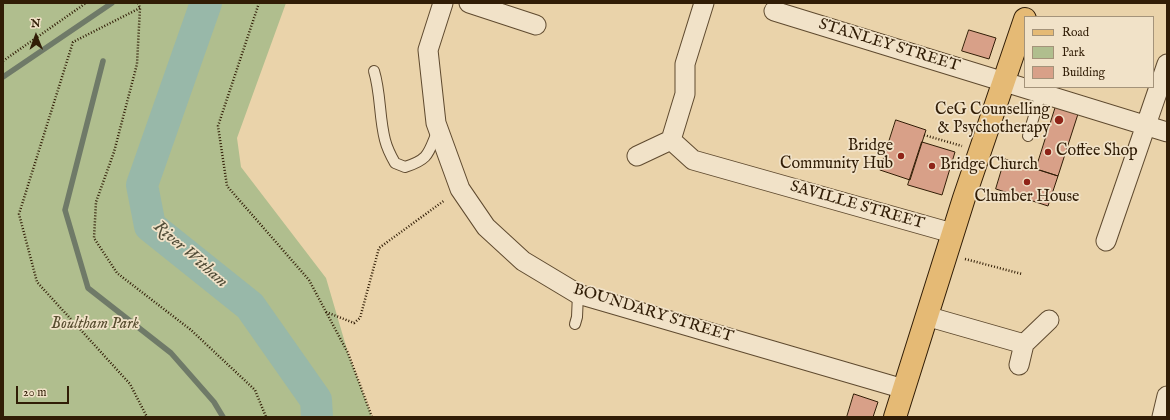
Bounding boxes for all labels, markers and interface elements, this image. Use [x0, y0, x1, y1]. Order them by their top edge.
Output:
street label: STANLEY STREET [816, 15, 962, 77]
north arrow [16, 16, 56, 56]
legend [1024, 16, 1154, 88]
text: N [31, 17, 41, 31]
text: Road [1062, 25, 1089, 40]
text: Park [1062, 45, 1085, 60]
text: Building [1062, 65, 1105, 80]
place label: CeG Counselling & Psychotherapy [935, 101, 1050, 139]
marker: CeG Counselling & Psychotherapy [1053, 114, 1065, 126]
place label: Bridge Community Hub [780, 137, 893, 175]
place label: Coffee Shop [1056, 142, 1138, 162]
marker: Coffee Shop [1043, 147, 1053, 157]
marker: Bridge Community Hub [896, 151, 906, 161]
place label: Bridge Church [940, 156, 1038, 176]
marker: Bridge Church [927, 161, 937, 171]
marker: Clumber House [1022, 177, 1032, 187]
street label: SAVILLE STREET [788, 178, 926, 234]
place label: Clumber House [975, 188, 1079, 208]
water label: River Witham [149, 217, 231, 293]
street label: BOUNDARY STREET [571, 280, 735, 348]
park label: Boultham Park [51, 315, 139, 335]
scale bar [18, 378, 71, 404]
text: 20 m [23, 385, 46, 400]

